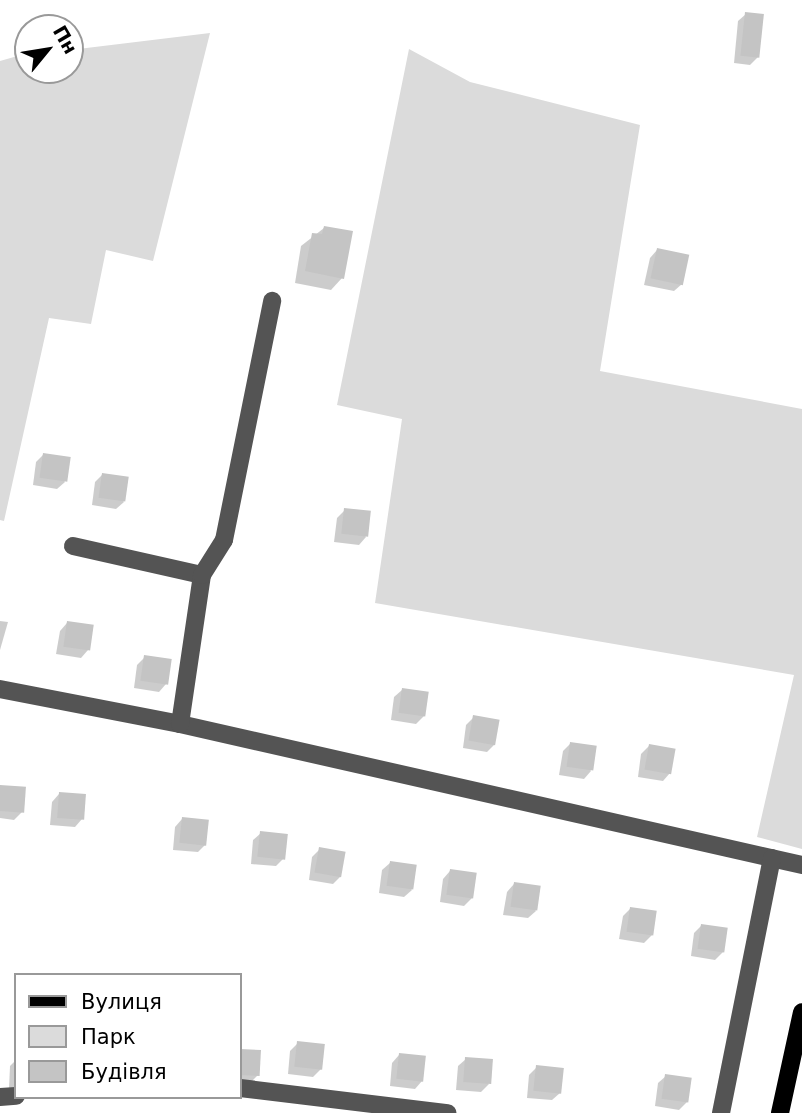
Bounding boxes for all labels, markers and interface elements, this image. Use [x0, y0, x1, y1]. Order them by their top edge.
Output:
north arrow [14, 14, 84, 84]
text: Пн [49, 21, 82, 58]
legend [14, 973, 242, 1099]
text: Вулиця [81, 990, 162, 1014]
text: Парк [81, 1025, 136, 1049]
text: Будівля [81, 1060, 167, 1084]

